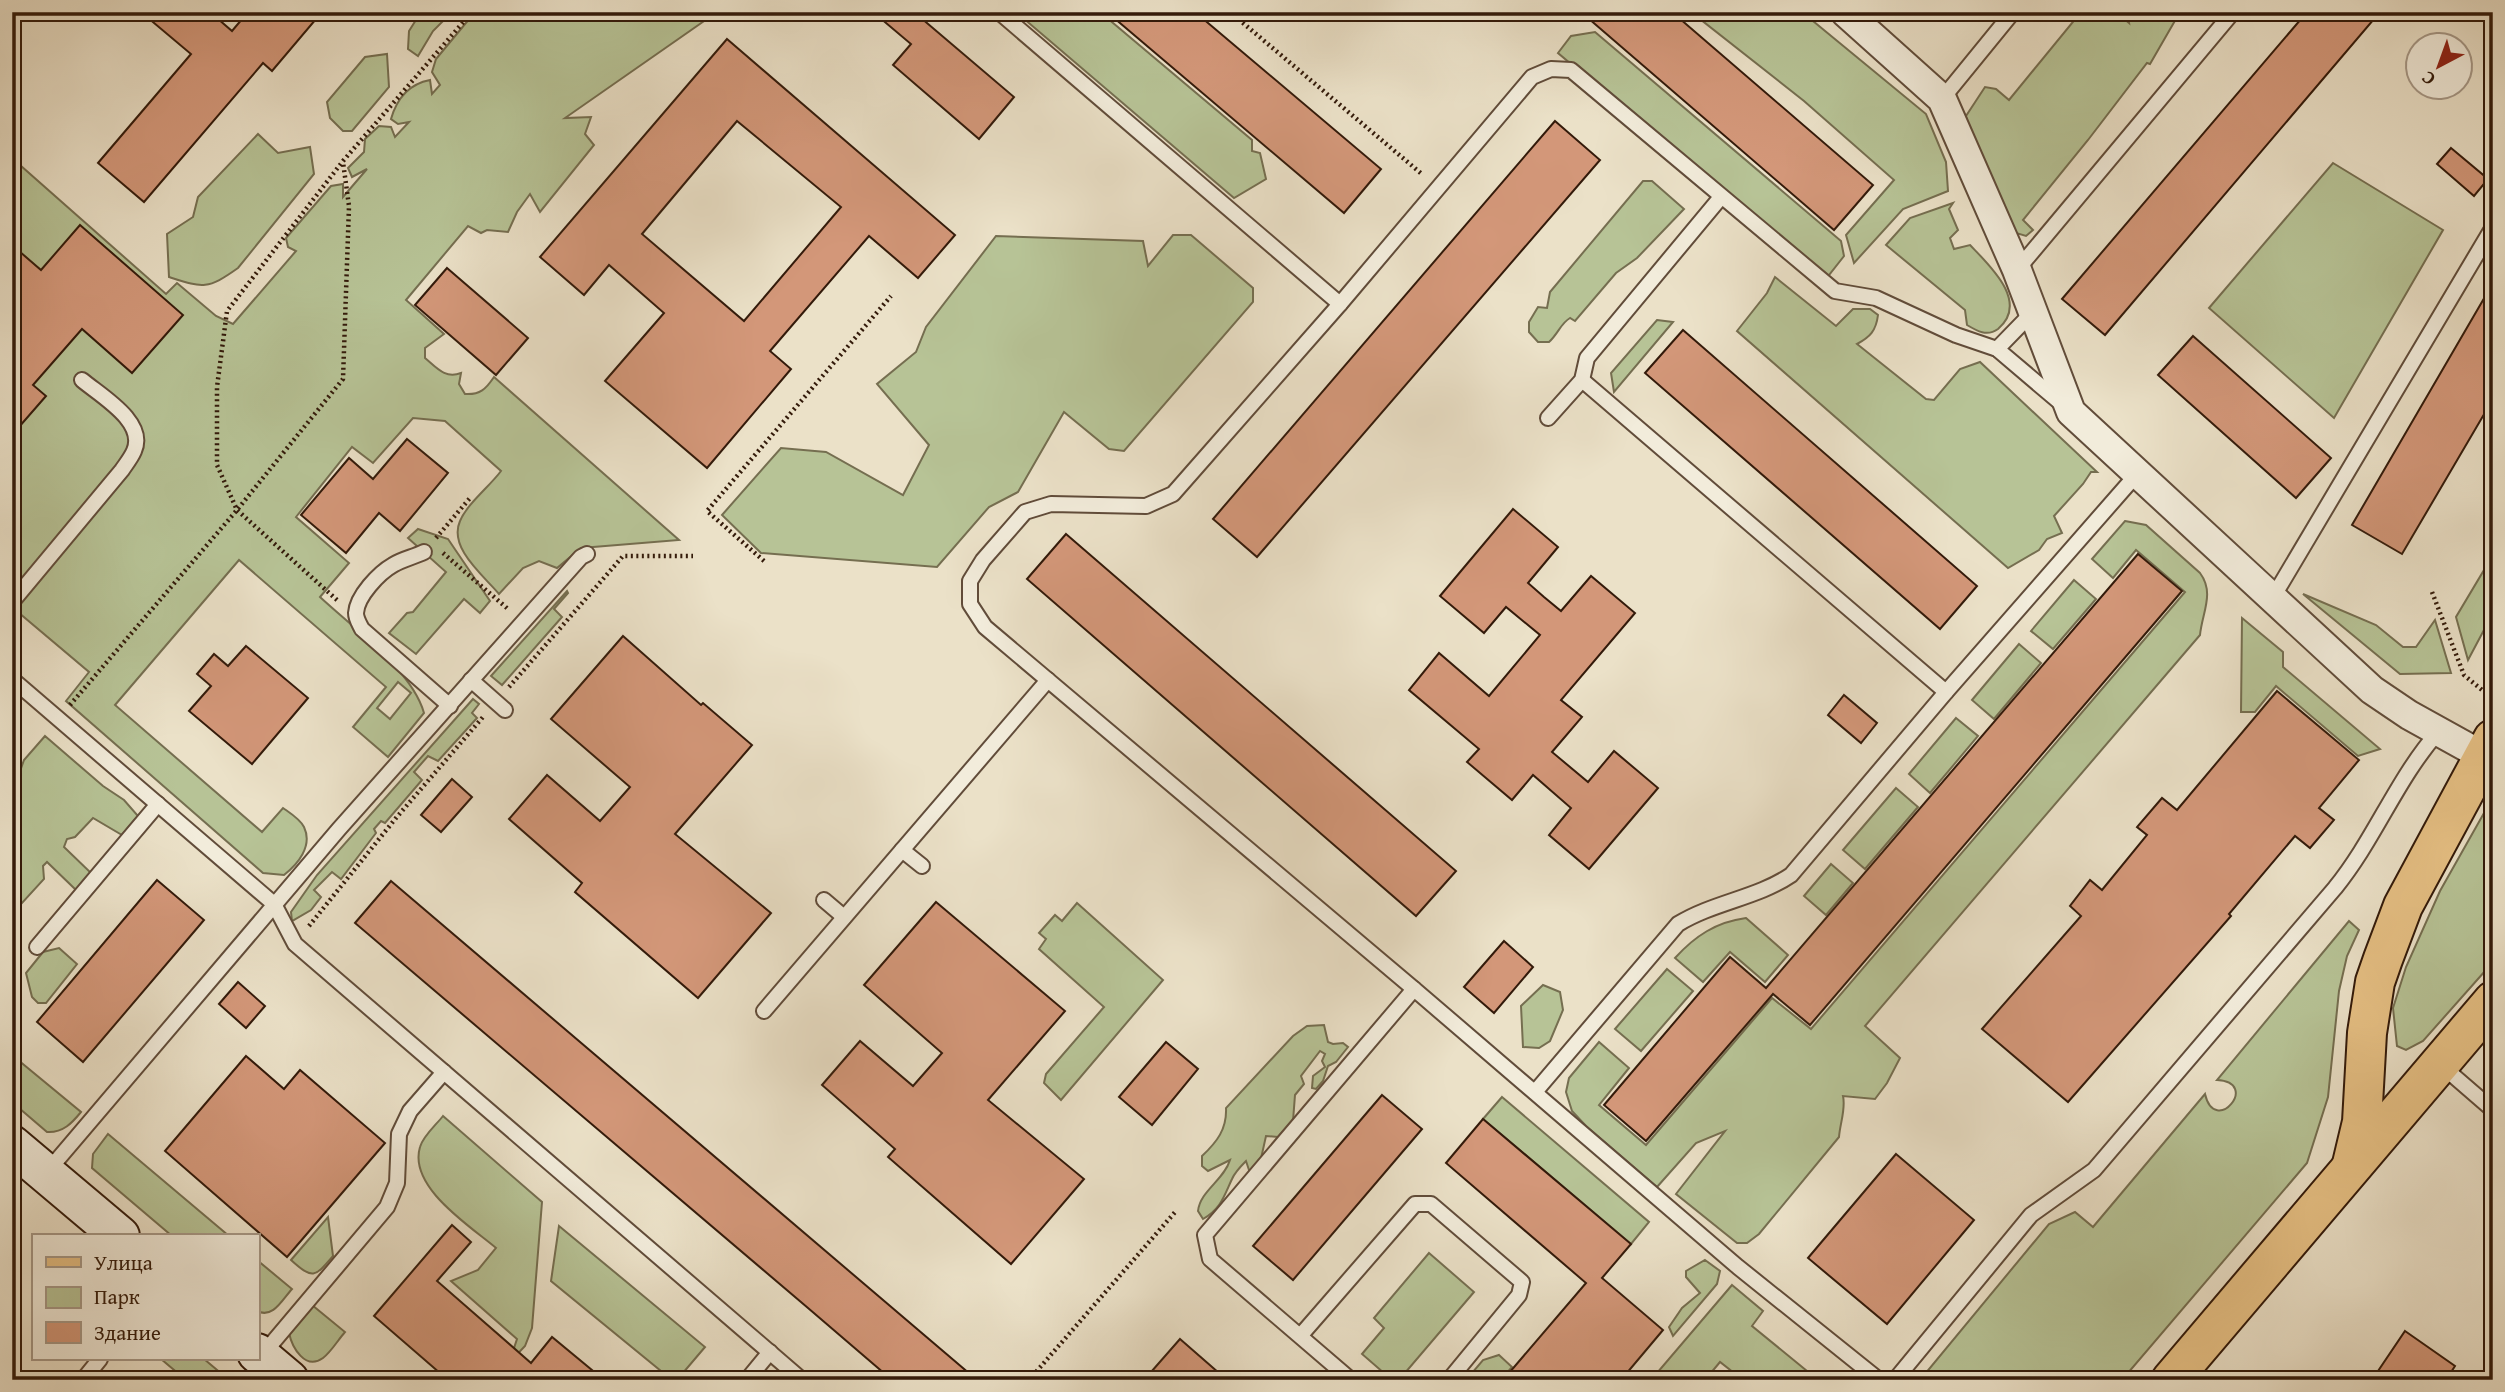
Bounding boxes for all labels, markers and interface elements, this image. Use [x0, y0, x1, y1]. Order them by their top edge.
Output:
north arrow [2404, 32, 2474, 102]
text: С [2414, 65, 2441, 93]
legend [32, 1234, 259, 1360]
text: Улица [94, 1247, 153, 1278]
text: Парк [94, 1281, 140, 1312]
text: Здание [94, 1317, 161, 1348]

